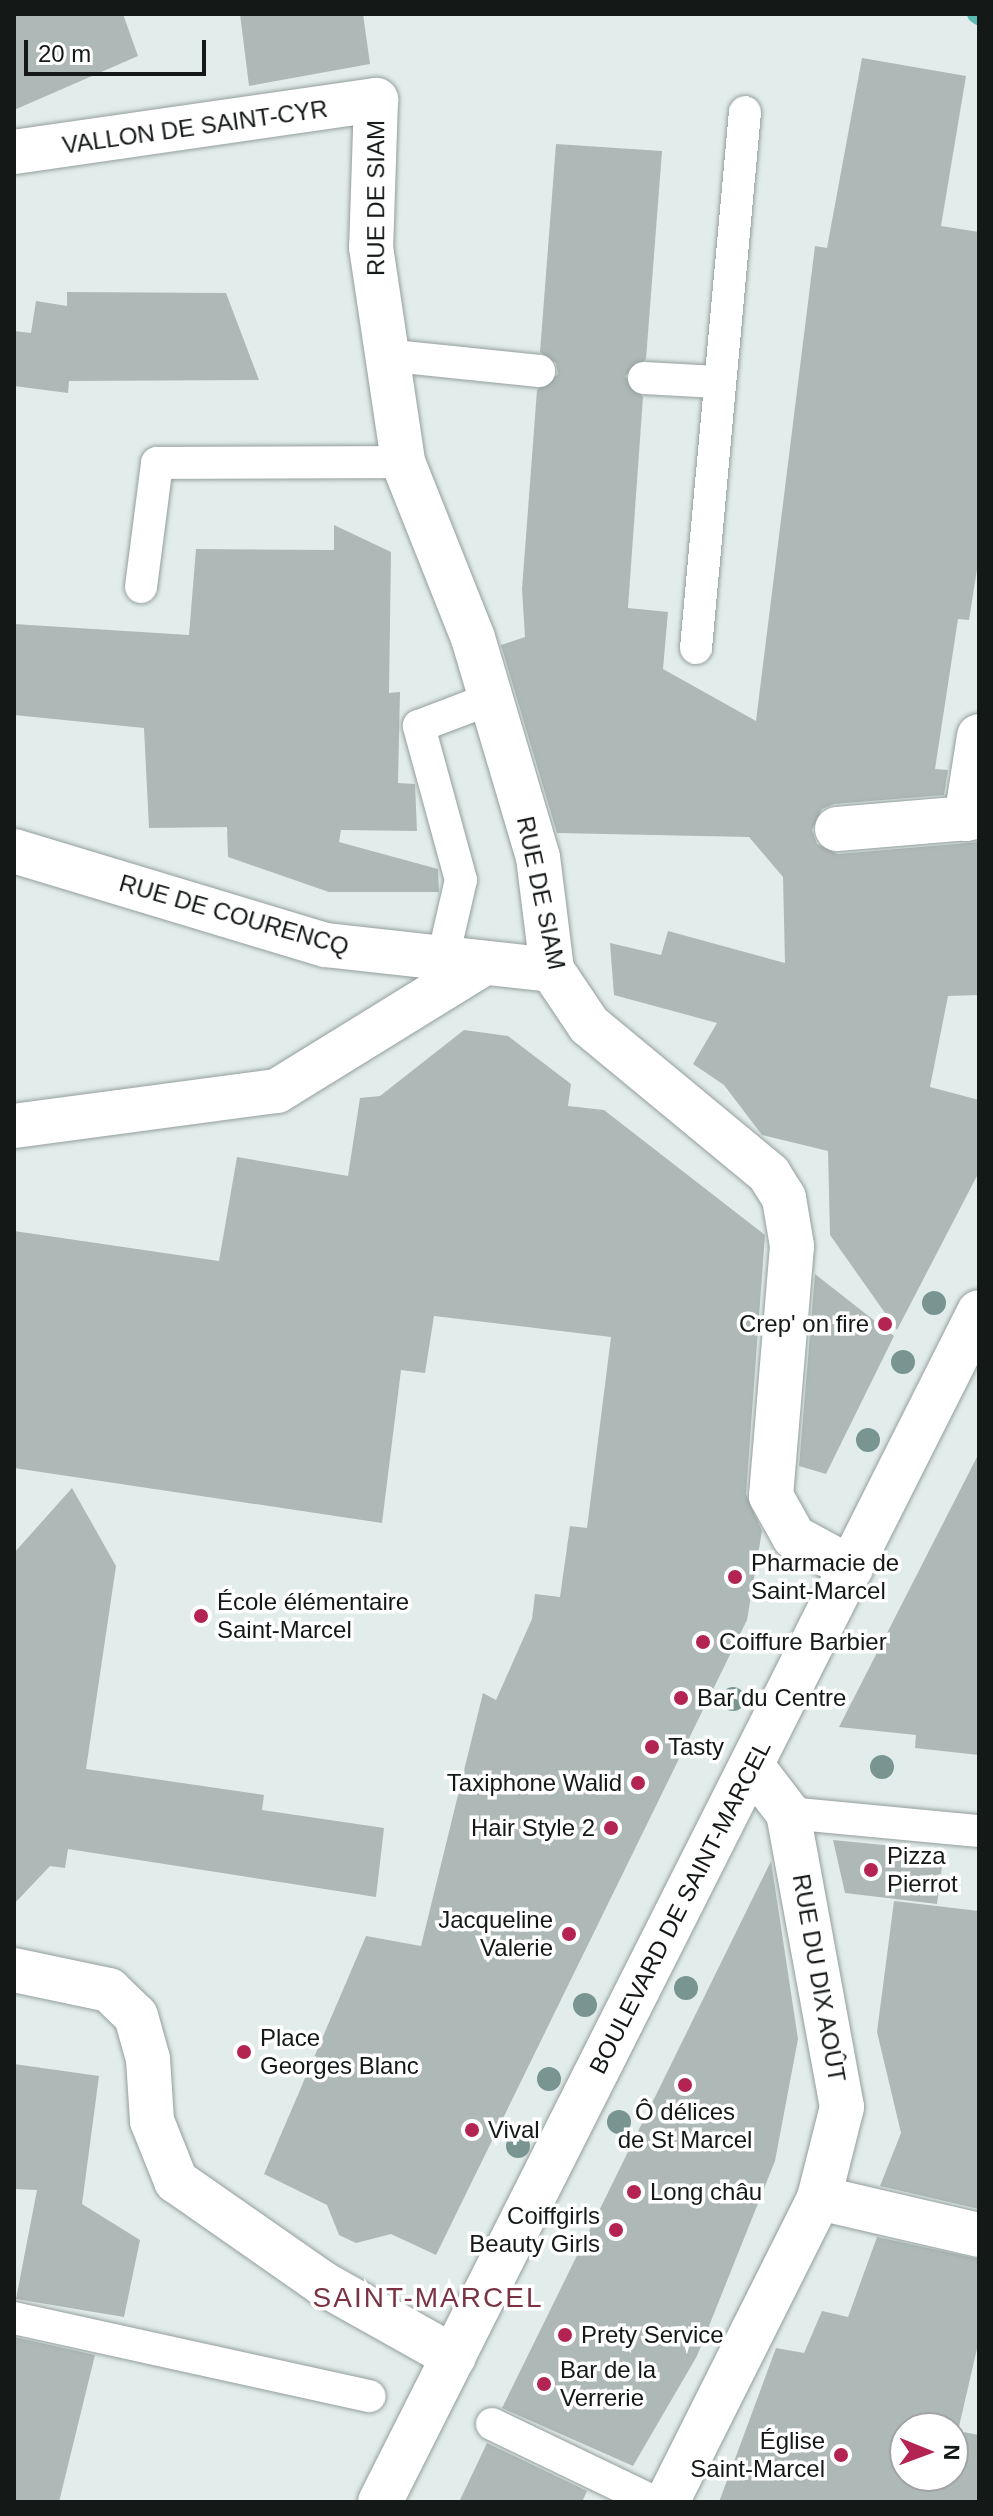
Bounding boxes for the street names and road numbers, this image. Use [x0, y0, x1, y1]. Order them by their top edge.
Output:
street label: VALLON DE SAINT-CYR [60, 94, 330, 160]
street label: RUE DE SIAM [362, 120, 390, 276]
street label: RUE DE SIAM [511, 814, 571, 972]
street label: RUE DE COURENCQ [116, 868, 352, 962]
street label: BOULEVARD DE SAINT-MARCEL [583, 1735, 777, 2079]
street label: RUE DU DIX AOÛT [786, 1871, 852, 2085]

